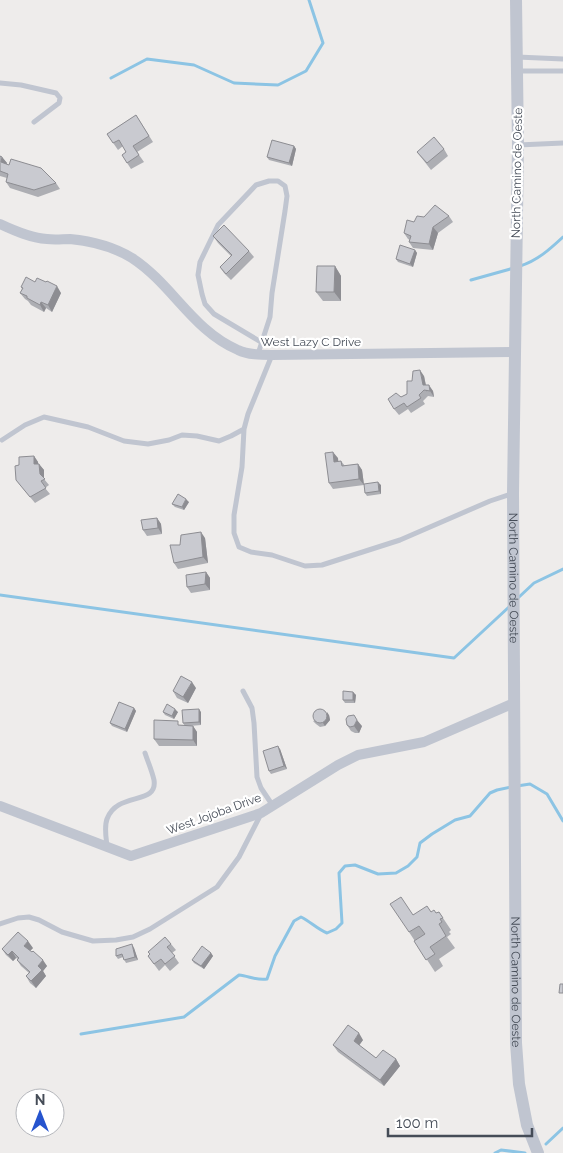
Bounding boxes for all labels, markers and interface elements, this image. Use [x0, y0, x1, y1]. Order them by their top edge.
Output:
street label: North Camino de Oeste [509, 108, 525, 238]
street label: West Lazy C Drive [261, 335, 361, 349]
street label: North Camino de Oeste [506, 513, 521, 643]
street label: West Jojoba Drive [165, 790, 263, 838]
street label: North Camino de Oeste [508, 917, 523, 1048]
north arrow [15, 1088, 65, 1138]
text: N [35, 1092, 45, 1108]
scale bar [388, 1106, 532, 1138]
text: 100 m [396, 1114, 438, 1132]

